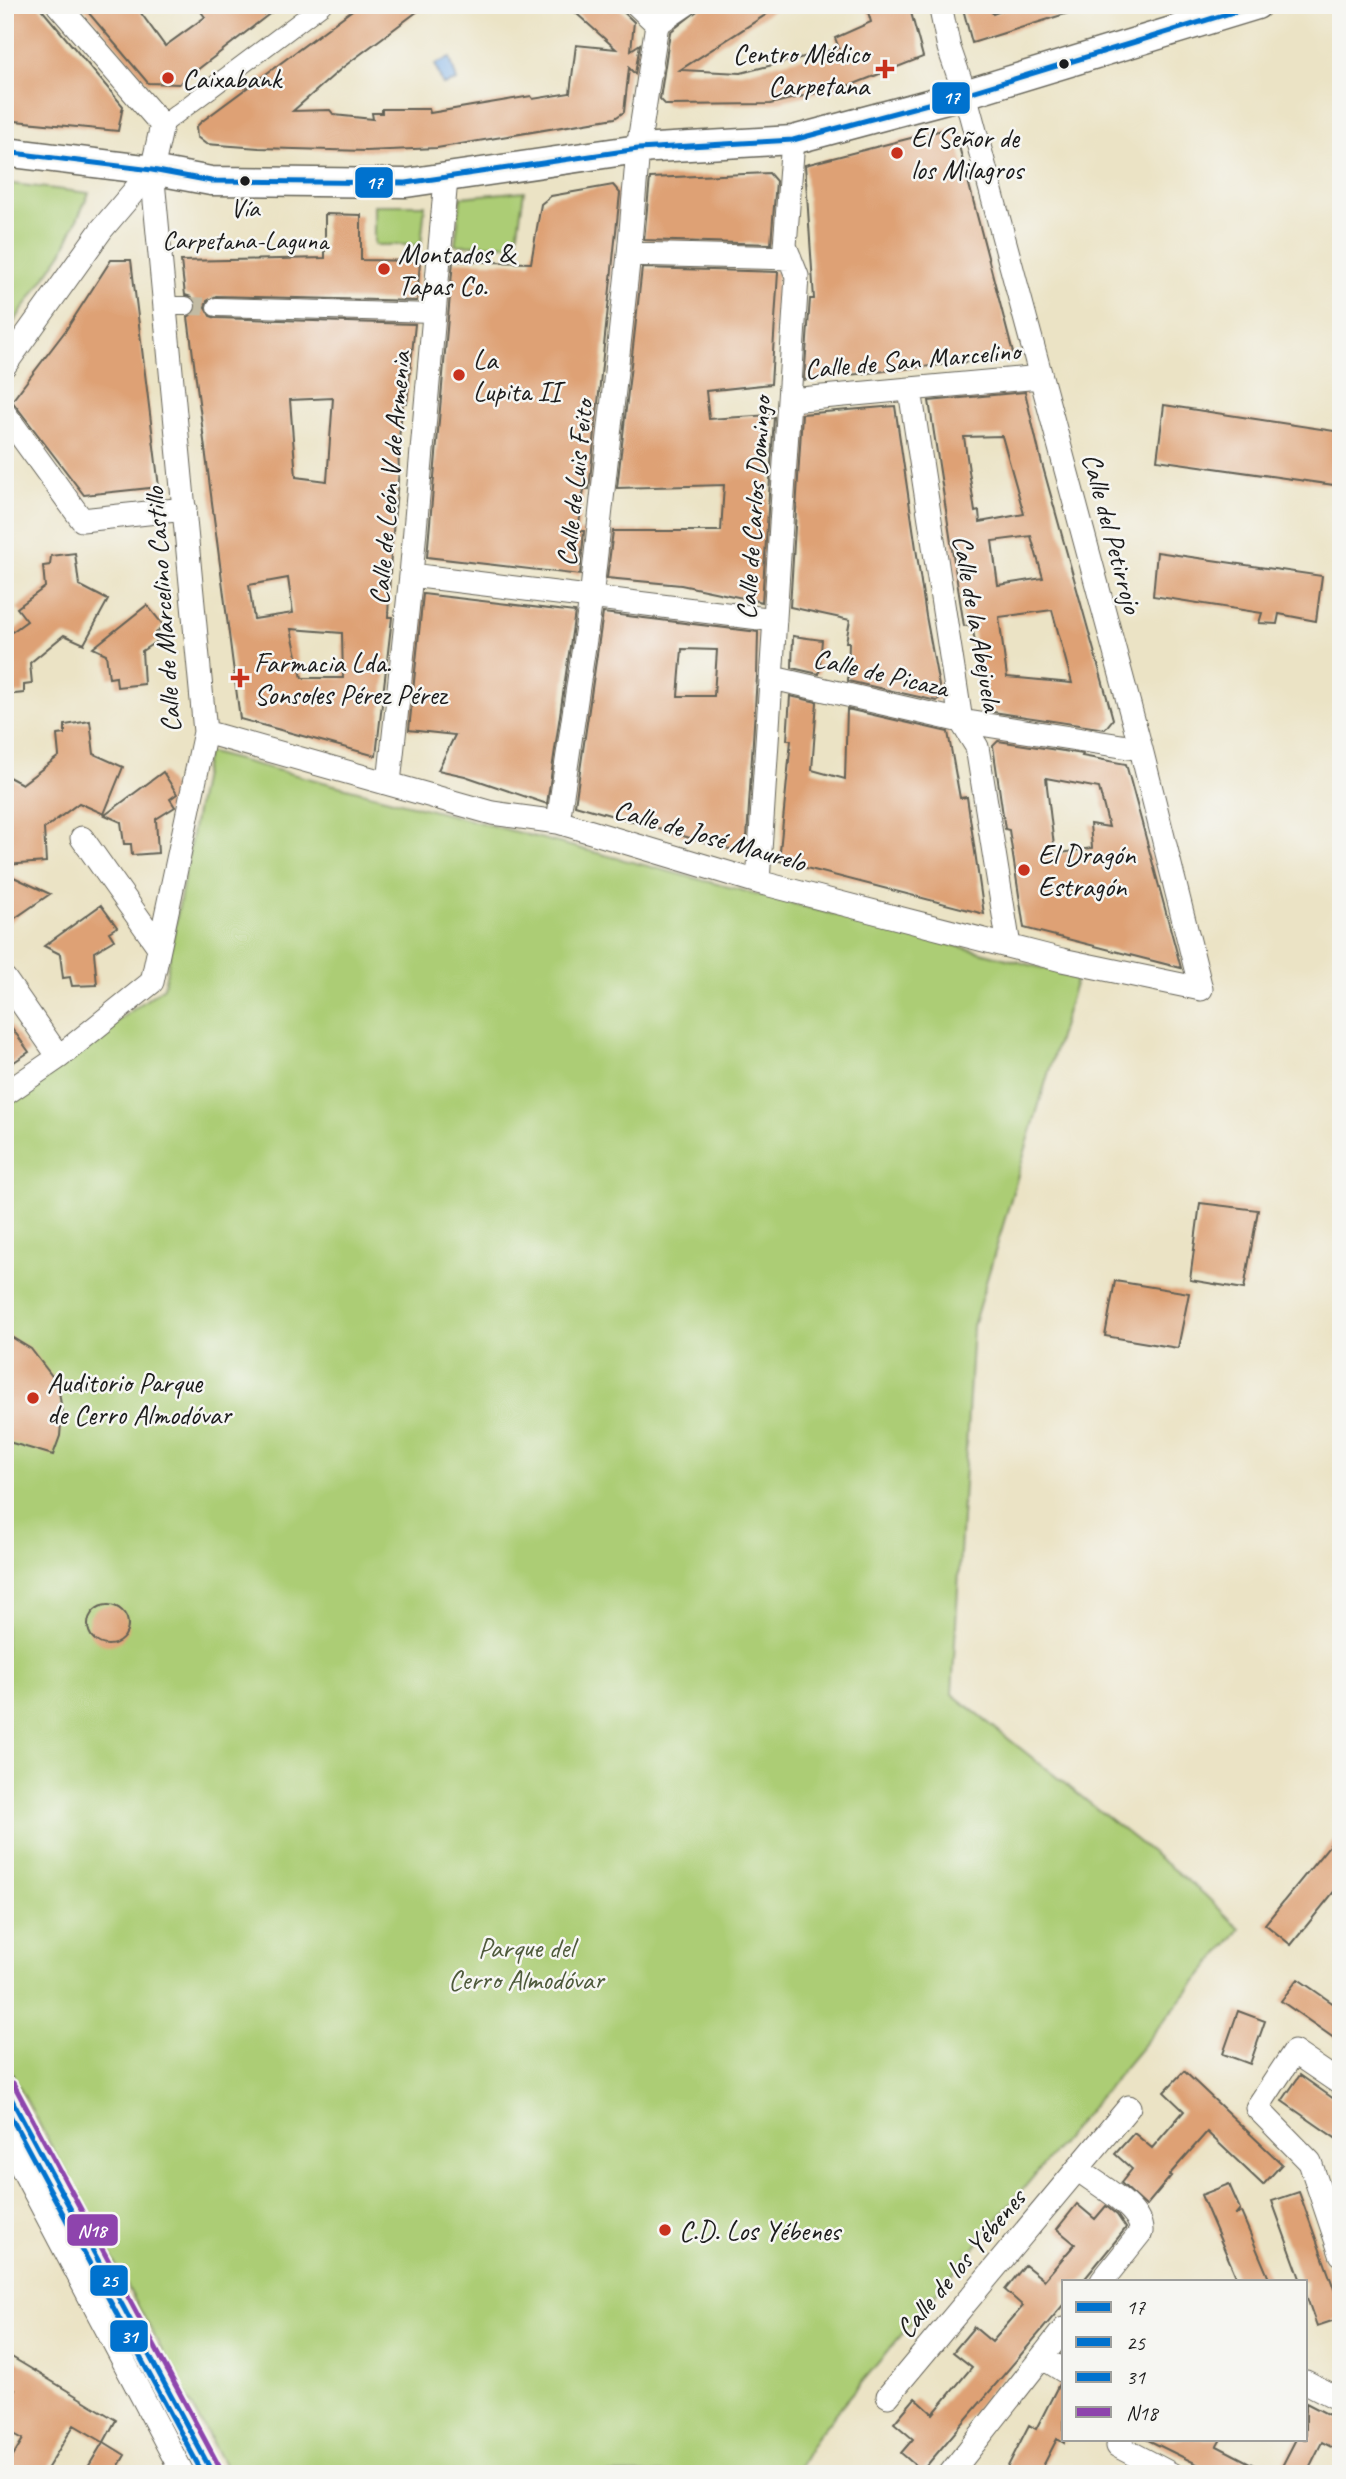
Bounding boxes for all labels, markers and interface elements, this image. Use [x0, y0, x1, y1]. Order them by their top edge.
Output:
place label: Centro Médico Carpetana [733, 36, 872, 103]
unlabelled marker [1057, 57, 1071, 71]
marker: Centro Médico Carpetana [875, 59, 895, 79]
place label: Caixabank [182, 61, 284, 96]
marker: Caixabank [160, 70, 176, 86]
line badge: 17 [931, 81, 971, 115]
text: 17 [942, 86, 962, 110]
place label: El Señor de los Milagros [911, 120, 1025, 187]
marker: El Señor de los Milagros [889, 145, 905, 161]
line badge: 17 [354, 166, 394, 199]
text: 17 [365, 171, 385, 195]
marker: Vía Carpetana-Laguna [238, 174, 252, 188]
place label: Vía Carpetana-Laguna [162, 192, 330, 257]
place label: Montados & Tapas Co. [398, 236, 517, 303]
marker: Montados & Tapas Co. [376, 261, 392, 277]
street label: Calle de San Marcelino [803, 332, 1024, 386]
place label: La Lupita II [473, 342, 566, 409]
street label: Calle de León V de Armenia [361, 348, 418, 606]
marker: La Lupita II [451, 367, 467, 383]
street label: Calle de Carlos Domingo [728, 392, 779, 621]
street label: Calle de Luis Feito [548, 395, 601, 568]
street label: Calle del Petirrojo [1074, 449, 1151, 619]
street label: Calle de Marcelino Castillo [136, 484, 189, 734]
street label: Calle de la Abejuela [945, 532, 1011, 716]
street label: Calle de Picaza [810, 640, 954, 706]
place label: Farmacia Lda. Sonsoles Pérez Pérez [254, 645, 449, 712]
marker: Farmacia Lda. Sonsoles Pérez Pérez [232, 670, 248, 686]
street label: Calle de José Maurelo [610, 791, 812, 880]
place label: El Dragón Estragón [1038, 837, 1137, 904]
marker: El Dragón Estragón [1016, 862, 1032, 878]
place label: Auditorio Parque de Cerro Almodóvar [47, 1365, 233, 1432]
marker: Auditorio Parque de Cerro Almodóvar [25, 1390, 41, 1406]
park label: Parque del Cerro Almodóvar [448, 1930, 606, 1997]
street label: Calle de los Yébenes [888, 2180, 1035, 2345]
line badge: N18 [66, 2213, 119, 2247]
place label: C.D. Los Yébenes [679, 2213, 843, 2248]
text: N18 [78, 2219, 109, 2243]
marker: C.D. Los Yébenes [657, 2222, 673, 2238]
line badge: 25 [89, 2264, 129, 2297]
text: 25 [101, 2269, 119, 2293]
legend [1062, 2280, 1308, 2440]
text: 17 [1126, 2294, 1146, 2320]
line badge: 31 [109, 2319, 149, 2353]
text: 31 [120, 2325, 140, 2349]
text: 25 [1126, 2330, 1146, 2356]
text: 31 [1126, 2364, 1146, 2390]
text: N18 [1126, 2400, 1160, 2426]

